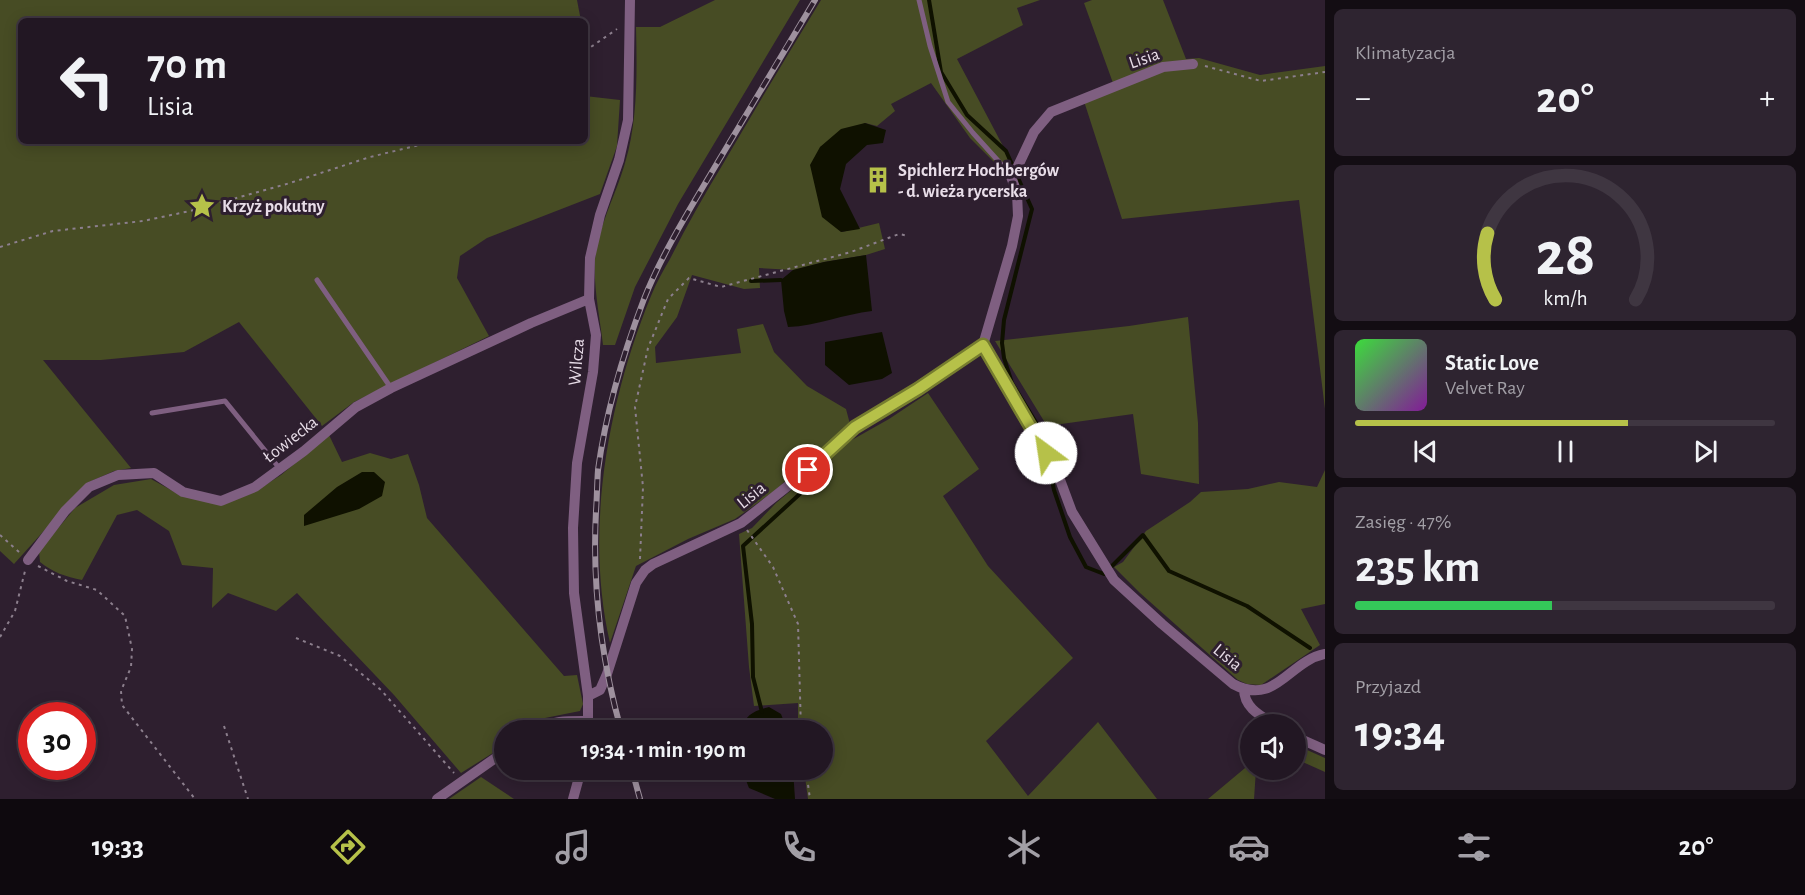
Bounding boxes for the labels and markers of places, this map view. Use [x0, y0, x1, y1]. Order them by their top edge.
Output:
place label: Spichlerz Hochbergów - d. wieża rycerska [898, 162, 1059, 201]
building icon: Spichlerz Hochbergów - d. wieża rycerska [863, 165, 893, 195]
place icon: Krzyż pokutny [187, 191, 217, 221]
place label: Krzyż pokutny [222, 198, 326, 216]
pin [782, 444, 833, 495]

